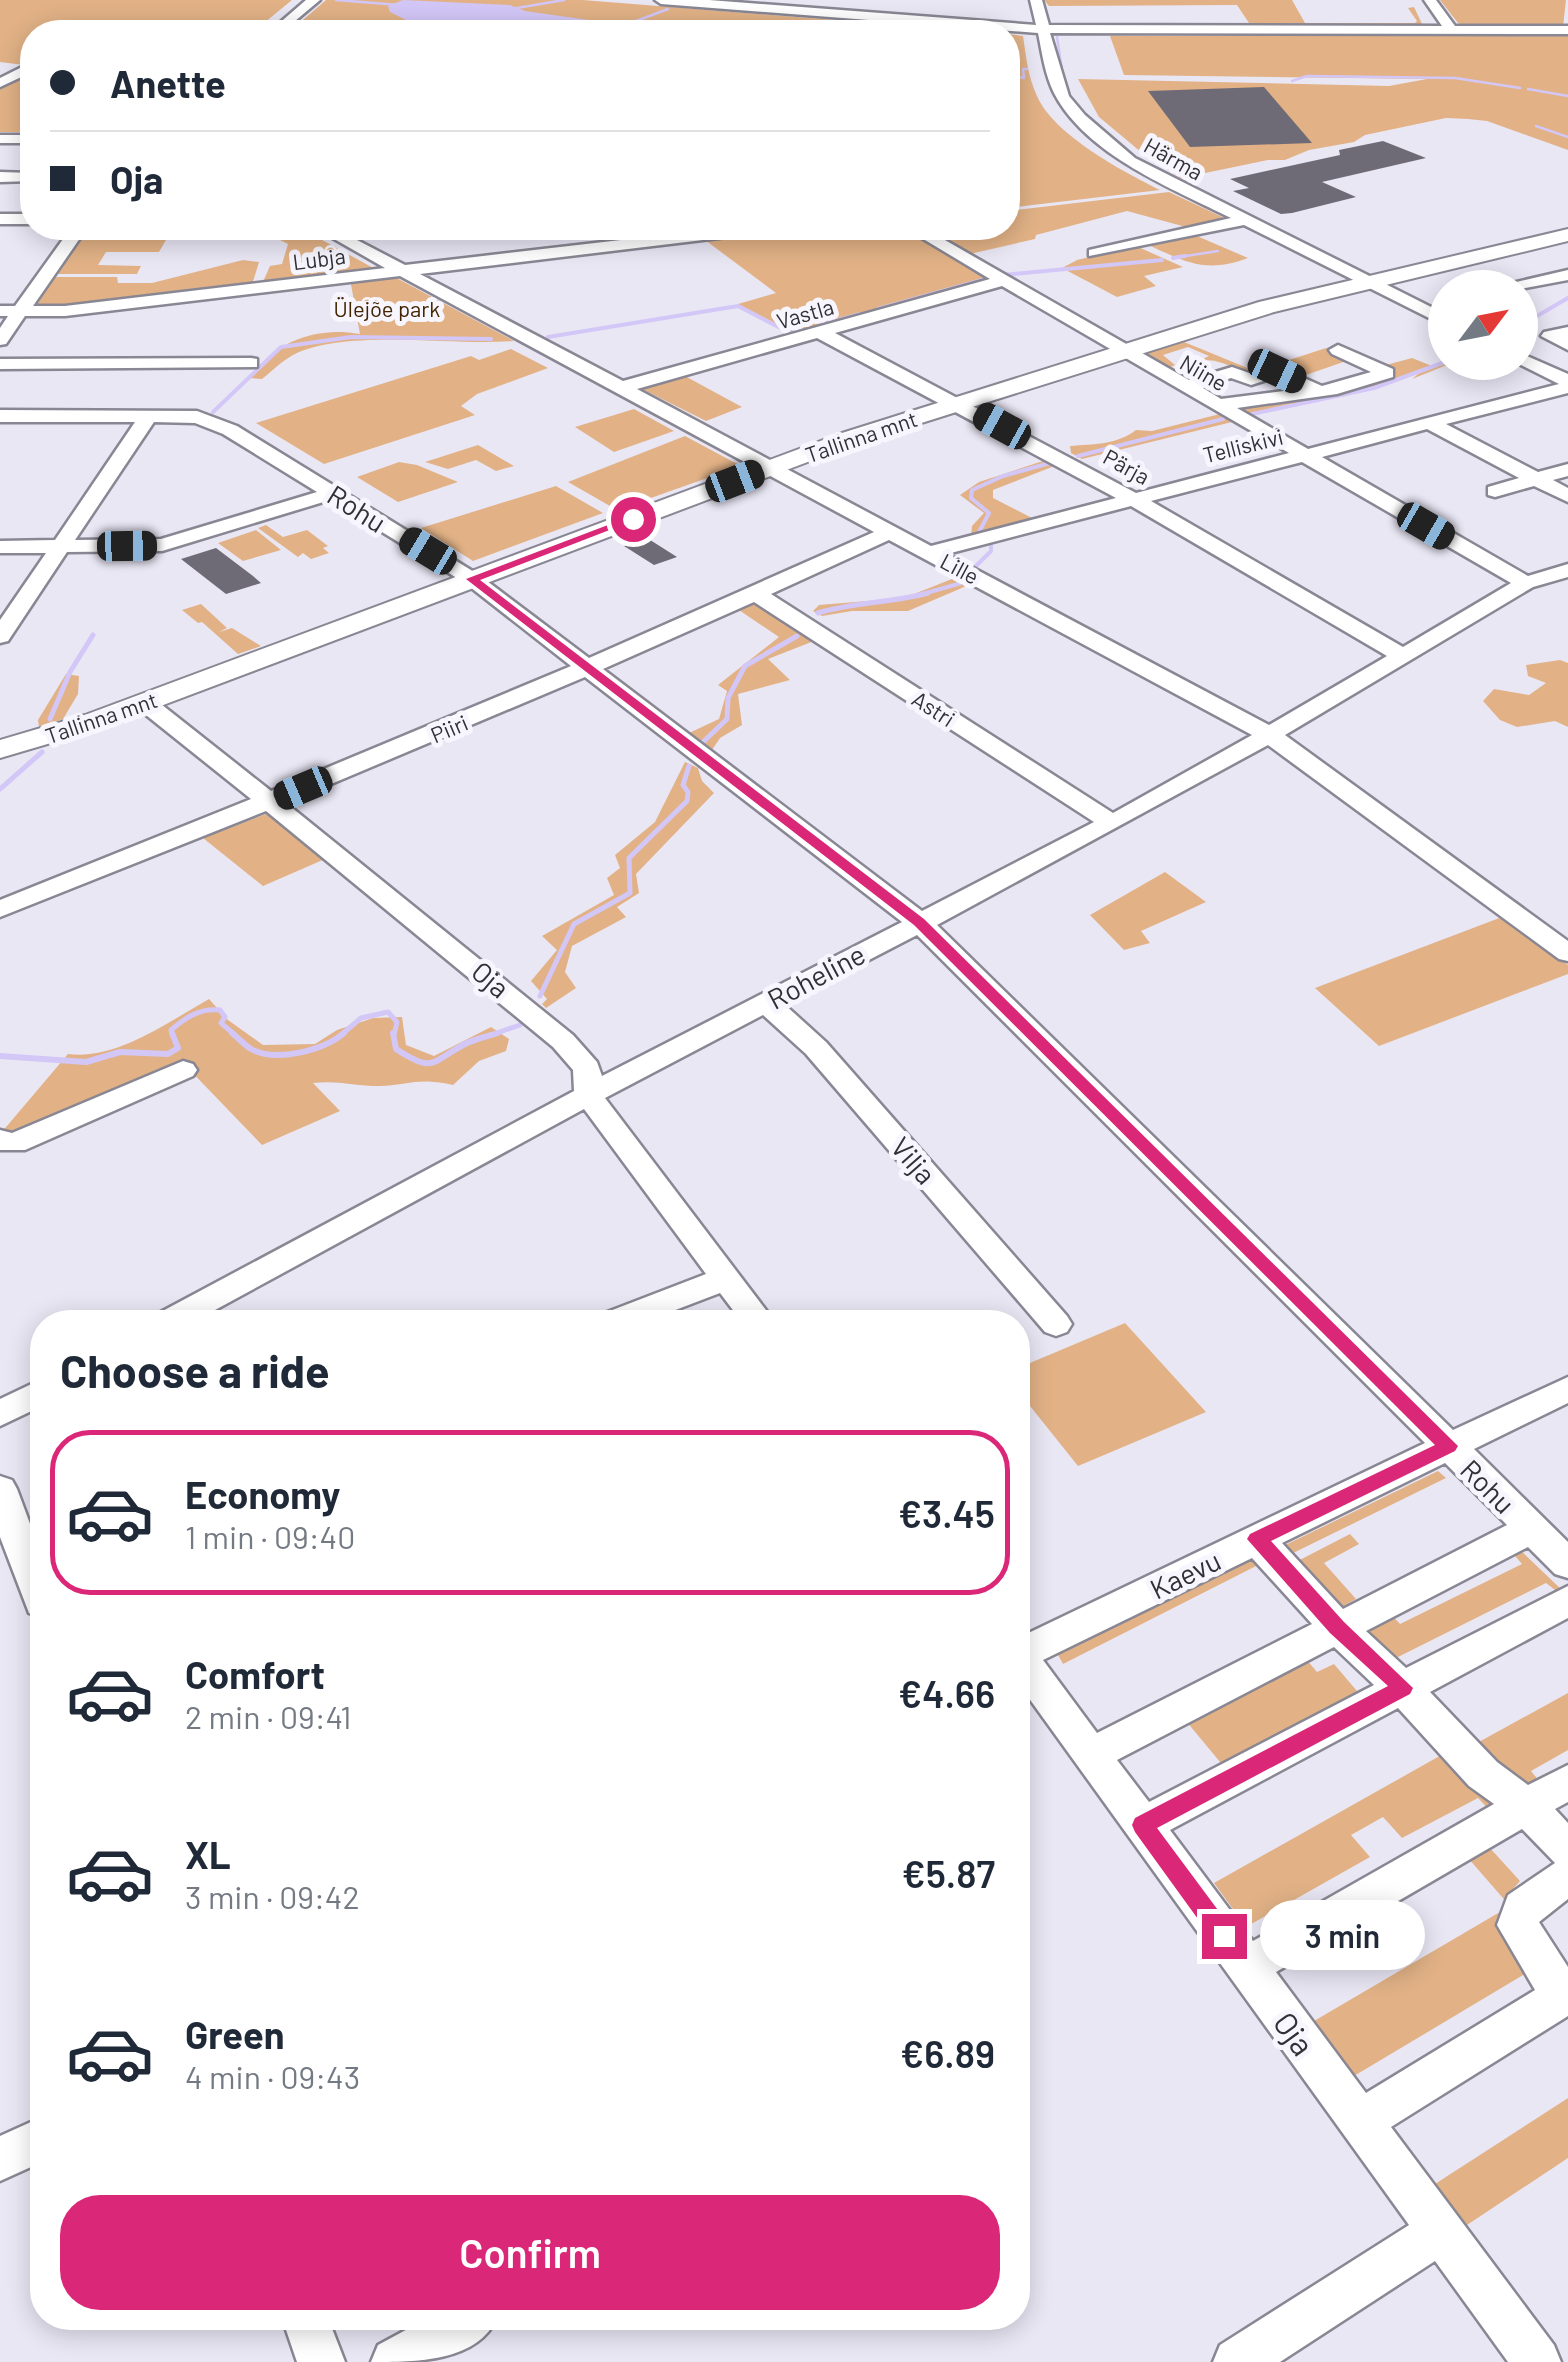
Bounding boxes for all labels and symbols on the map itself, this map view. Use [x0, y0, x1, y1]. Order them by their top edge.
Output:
street label: Härma [1140, 131, 1208, 185]
street label: Lubja [291, 242, 347, 274]
north arrow [1428, 270, 1538, 380]
street label: Vastla [774, 293, 836, 333]
park label: Ülejõe park [334, 295, 440, 321]
car [1243, 345, 1311, 397]
street label: Niine [1176, 348, 1232, 396]
car [968, 398, 1036, 454]
street label: Tallinna mnt [802, 405, 920, 467]
street label: Telliskivi [1200, 423, 1286, 467]
street label: Pärja [1099, 443, 1155, 489]
car [702, 456, 768, 506]
street label: Rohu [322, 477, 392, 539]
route start [611, 497, 656, 542]
car [1393, 498, 1459, 554]
car [395, 523, 461, 579]
car [97, 530, 157, 562]
street label: Lille [936, 547, 984, 589]
street label: Astri [908, 685, 960, 731]
street label: Tallinna mnt [42, 686, 160, 748]
street label: Piiri [426, 709, 472, 747]
car [270, 762, 336, 814]
street label: Roheline [761, 936, 871, 1016]
street label: Oja [465, 954, 517, 1004]
street label: Vilja [884, 1130, 944, 1190]
street label: Rohu [1454, 1452, 1522, 1520]
street label: Kaevu [1144, 1542, 1226, 1606]
callout: 3 min [1259, 1901, 1424, 1971]
route end [1202, 1914, 1247, 1959]
street label: Oja [1267, 2004, 1323, 2062]

